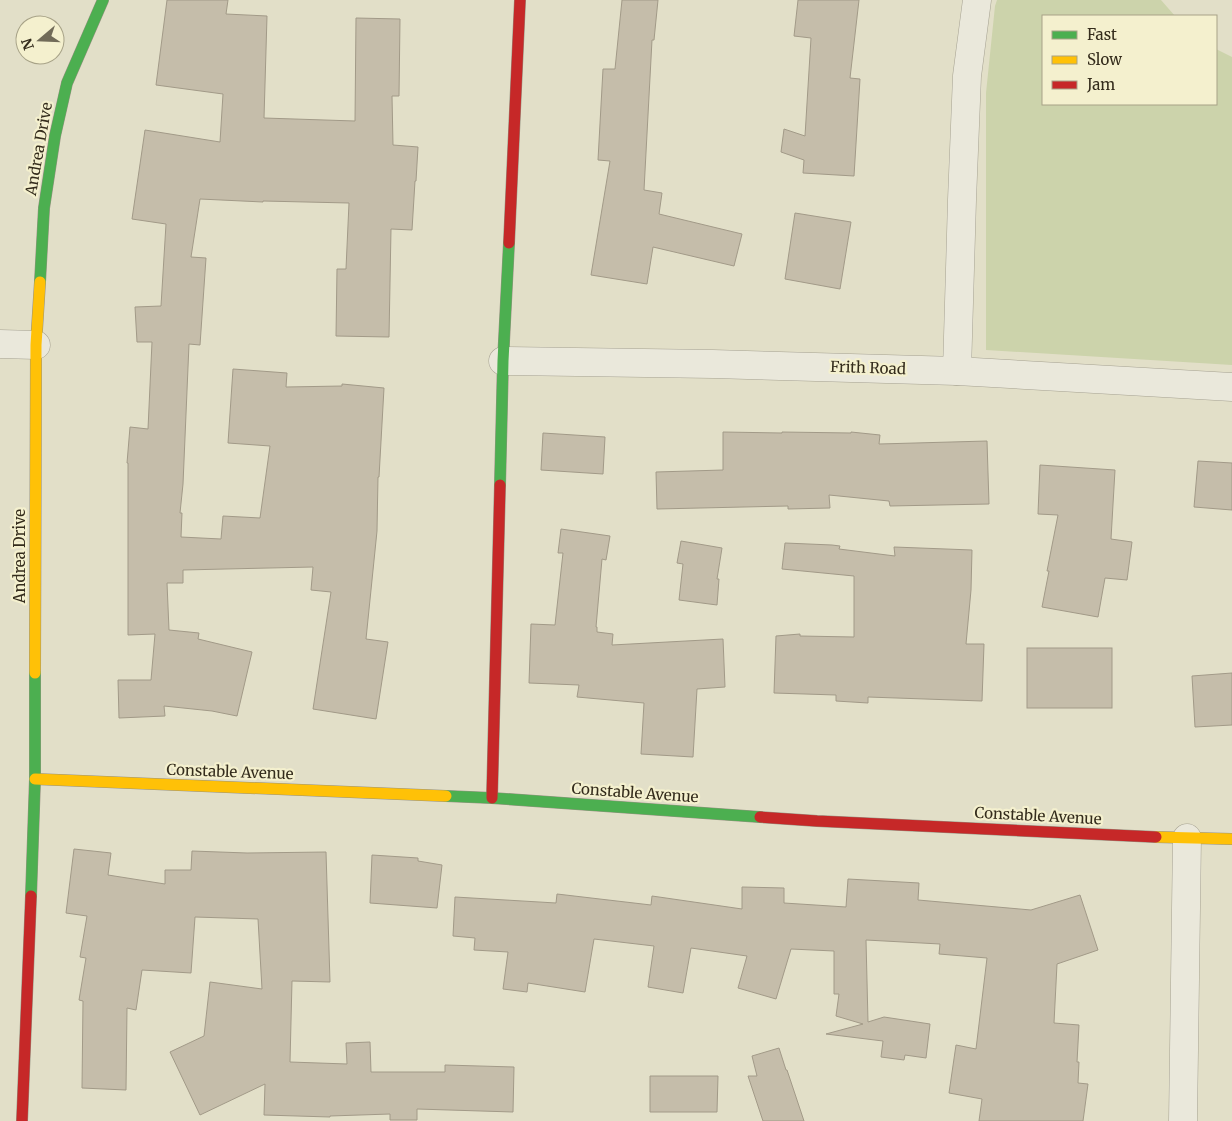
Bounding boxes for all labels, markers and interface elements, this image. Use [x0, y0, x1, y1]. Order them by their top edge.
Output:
north arrow [15, 15, 65, 65]
legend [1042, 15, 1217, 105]
text: Fast [1087, 25, 1117, 44]
text: N [17, 36, 38, 52]
text: Slow [1087, 50, 1122, 69]
text: Jam [1086, 75, 1115, 94]
street label: Andrea Drive [21, 101, 56, 198]
street label: Frith Road [830, 357, 906, 378]
street label: Andrea Drive [10, 509, 29, 604]
street label: Constable Avenue [166, 760, 294, 783]
street label: Constable Avenue [571, 779, 699, 806]
street label: Constable Avenue [974, 803, 1102, 828]

